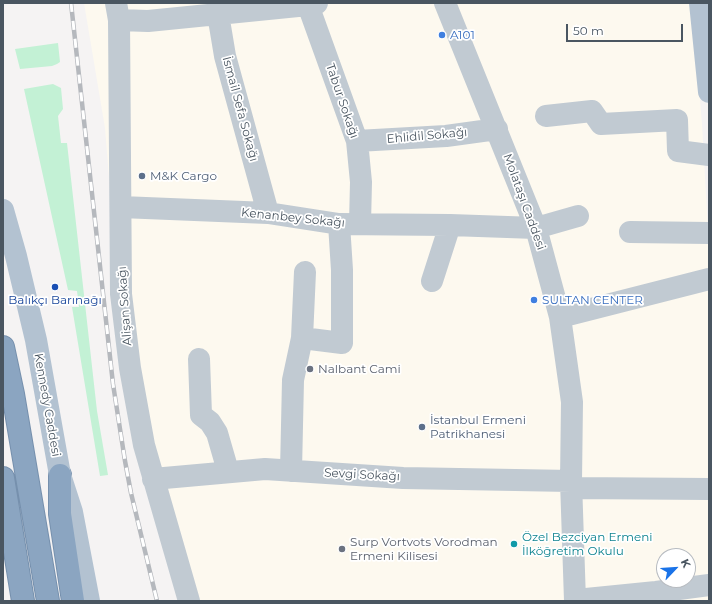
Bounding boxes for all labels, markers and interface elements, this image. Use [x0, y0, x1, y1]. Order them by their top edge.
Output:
scale bar [568, 16, 685, 42]
text: 50 m [573, 23, 604, 38]
place label: A101 [450, 28, 475, 42]
marker: A101 [437, 30, 447, 40]
street label: İsmail Sefa Sokağı [219, 55, 261, 163]
street label: Tabur Sokağı [322, 62, 362, 140]
street label: Ehlidil Sokağı [386, 125, 468, 147]
street label: Molataşı Caddesi [500, 152, 548, 252]
place label: M&K Cargo [150, 169, 217, 183]
marker: M&K Cargo [137, 171, 147, 181]
street label: Kenanbey Sokağı [240, 205, 346, 231]
street label: Alişan Sokağı [115, 266, 135, 346]
marker: Balıkçı Barınağı [50, 282, 60, 292]
place label: Balıkçı Barınağı [8, 293, 102, 307]
place label: SULTAN CENTER [542, 293, 643, 307]
marker: SULTAN CENTER [529, 295, 539, 305]
street label: Kennedy Caddesi [31, 352, 63, 458]
place label: Nalbant Cami [318, 362, 401, 376]
marker: Nalbant Cami [305, 364, 315, 374]
place label: İstanbul Ermeni Patrikhanesi [430, 413, 526, 441]
marker: İstanbul Ermeni Patrikhanesi [417, 422, 427, 432]
street label: Sevgi Sokağı [324, 466, 400, 484]
place label: Özel Bezciyan Ermeni İlköğretim Okulu [522, 530, 652, 558]
place label: Surp Vortvots Vorodman Ermeni Kilisesi [350, 535, 498, 563]
marker: Özel Bezciyan Ermeni İlköğretim Okulu [509, 539, 519, 549]
marker: Surp Vortvots Vorodman Ermeni Kilisesi [337, 544, 347, 554]
north arrow [656, 548, 696, 588]
text: K [678, 557, 694, 570]

